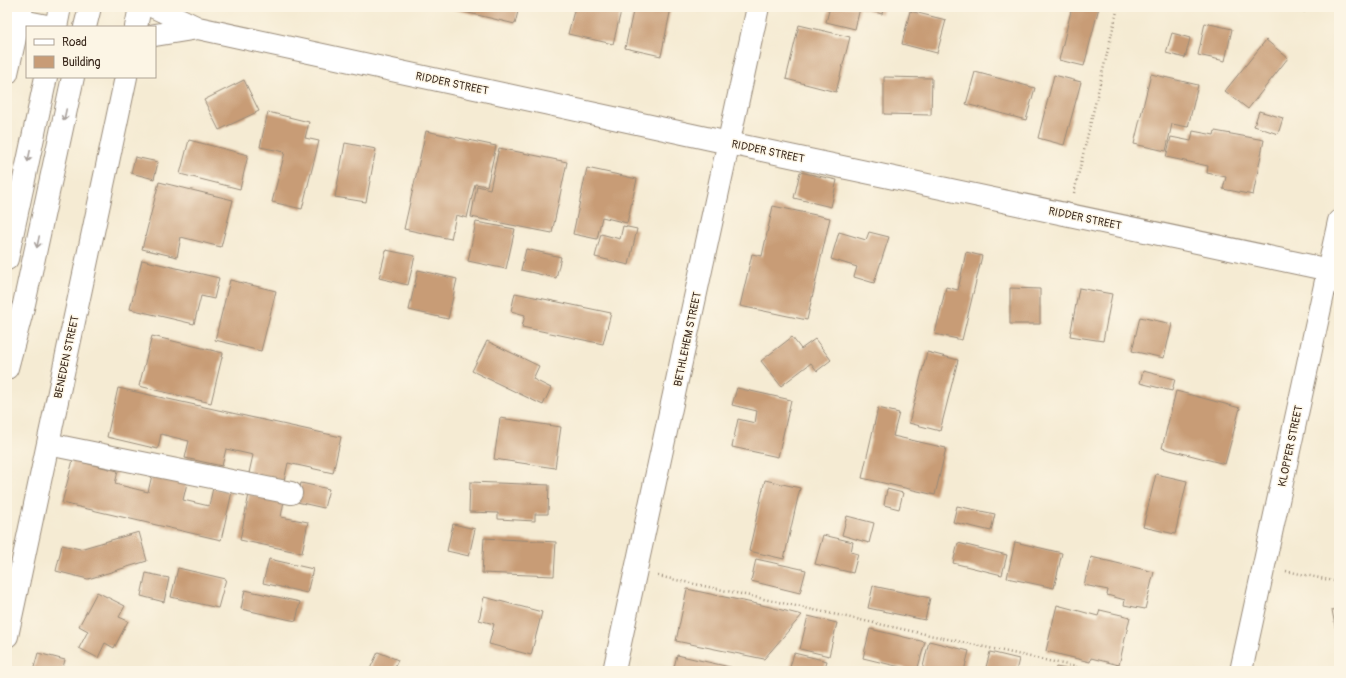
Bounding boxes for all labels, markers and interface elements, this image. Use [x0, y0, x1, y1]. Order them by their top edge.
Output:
legend [26, 26, 156, 78]
text: Road [62, 35, 87, 50]
text: Building [62, 55, 101, 70]
street label: RIDDER STREET [414, 69, 490, 98]
one-way arrow [61, 108, 69, 121]
street label: RIDDER STREET [730, 137, 806, 166]
one-way arrow [25, 149, 33, 162]
street label: RIDDER STREET [1047, 204, 1123, 233]
one-way arrow [33, 235, 41, 248]
street label: BETHLEHEM STREET [671, 291, 704, 388]
street label: BENEDEN STREET [51, 314, 82, 400]
street label: KLOPPER STREET [1276, 404, 1305, 488]

